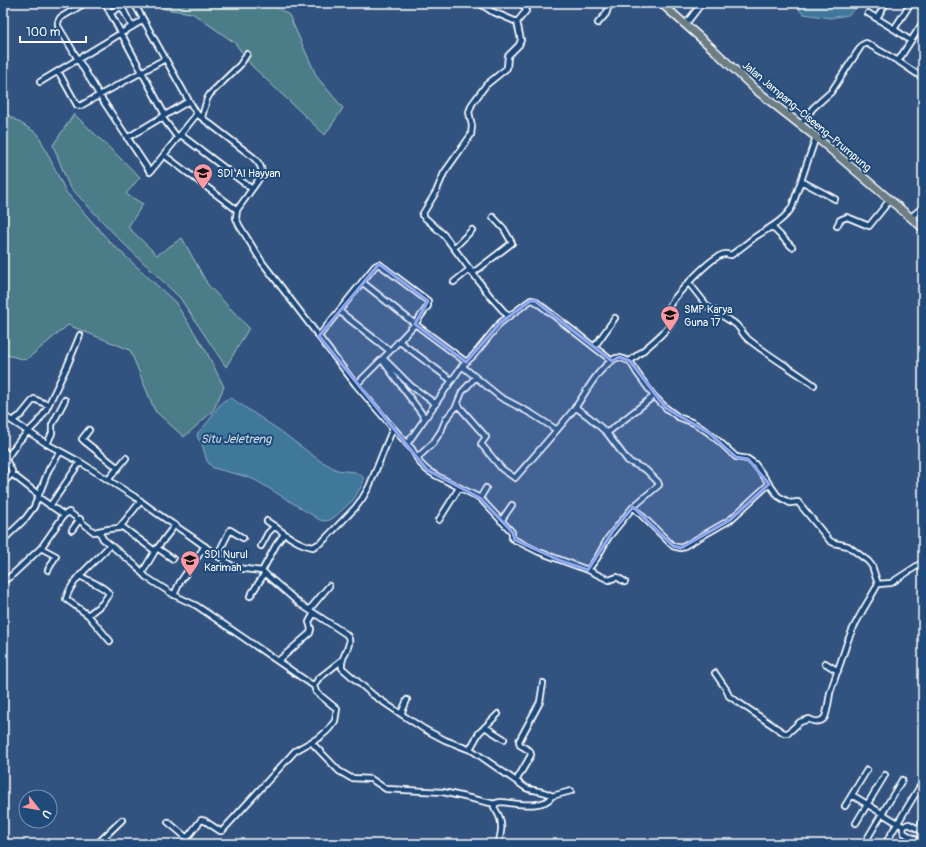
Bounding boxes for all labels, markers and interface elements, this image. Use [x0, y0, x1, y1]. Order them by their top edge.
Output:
scale bar [20, 18, 86, 44]
text: 100 m [26, 25, 61, 40]
street label: Jalan Jampang–Ciseeng–Prumpung [739, 59, 874, 175]
school or university icon: SDI Al Hayyan [192, 162, 214, 190]
place label: SDI Al Hayyan [217, 167, 280, 180]
place label: SMP Karya Guna 17 [684, 303, 732, 329]
school or university icon: SMP Karya Guna 17 [659, 304, 681, 332]
water label: Situ Jeletreng [201, 432, 272, 447]
place label: SDI Nurul Karimah [204, 548, 248, 574]
school or university icon: SDI Nurul Karimah [179, 549, 201, 577]
north arrow [18, 789, 58, 829]
text: U [39, 807, 54, 820]

